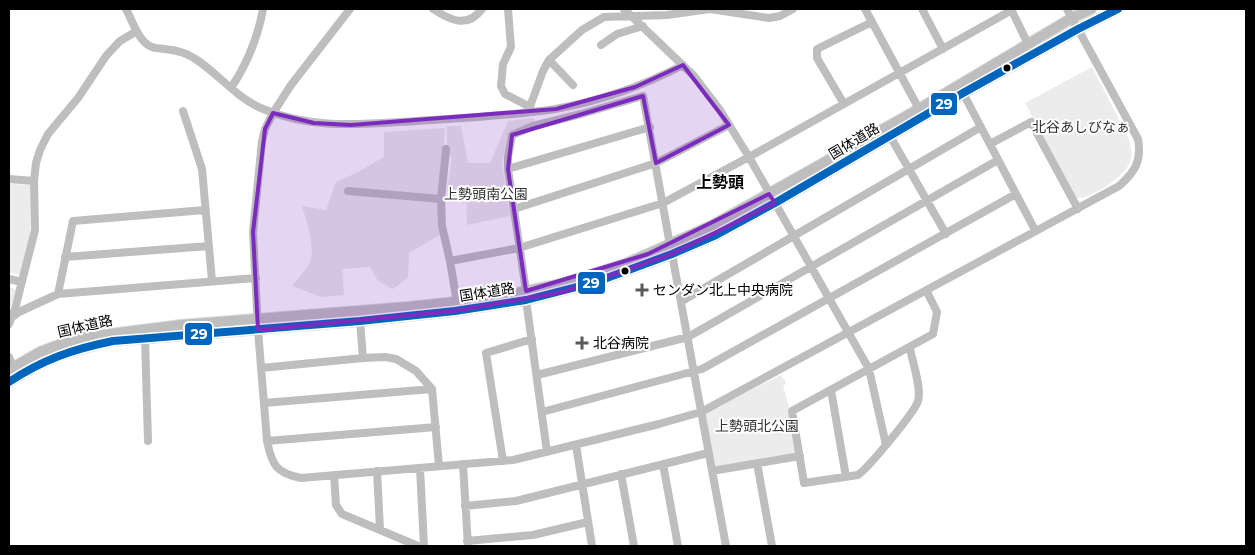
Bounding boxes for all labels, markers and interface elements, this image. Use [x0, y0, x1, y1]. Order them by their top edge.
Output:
unlabelled marker [1002, 63, 1012, 73]
line badge: 29 [930, 92, 958, 116]
text: 29 [935, 95, 953, 113]
park label: 北谷あしびなぁ [1032, 118, 1130, 136]
street label: 国体道路 [825, 119, 883, 163]
district label: 上勢頭 [696, 173, 744, 192]
park label: 上勢頭南公園 [444, 185, 528, 203]
unlabelled marker [620, 266, 630, 276]
line badge: 29 [577, 271, 606, 295]
text: 29 [582, 274, 600, 292]
street label: 国体道路 [458, 279, 516, 305]
place label: センダン北上中央病院 [653, 281, 793, 299]
marker: センダン北上中央病院 [635, 283, 649, 297]
street label: 国体道路 [56, 311, 114, 341]
line badge: 29 [184, 322, 213, 346]
text: 29 [190, 325, 208, 343]
place label: 北谷病院 [593, 334, 649, 352]
marker: 北谷病院 [575, 336, 589, 350]
park label: 上勢頭北公園 [715, 417, 799, 435]

